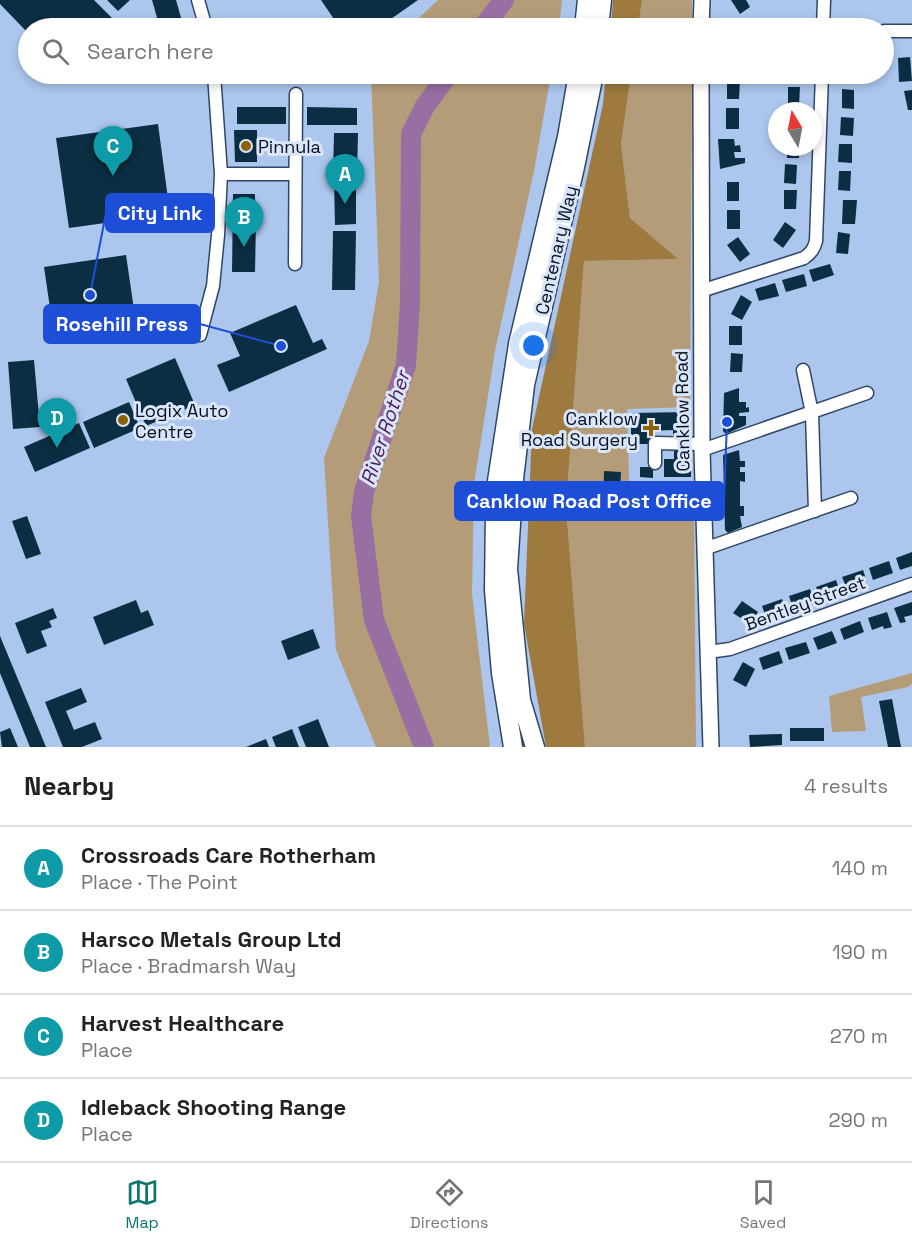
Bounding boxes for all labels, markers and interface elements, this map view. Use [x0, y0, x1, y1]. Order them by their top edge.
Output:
search box [18, 18, 894, 84]
icon: search [39, 35, 72, 68]
text: Search here [87, 37, 214, 65]
north arrow [768, 102, 822, 156]
pin: C [94, 126, 132, 176]
place label: Pinnula [258, 135, 321, 158]
marker: Pinnula [239, 139, 253, 153]
pin: A [326, 154, 364, 204]
street label: Centenary Way [530, 183, 582, 317]
callout: City Link [106, 194, 214, 232]
pin: B [224, 198, 264, 247]
text: City Link [118, 200, 202, 226]
callout: Rosehill Press [44, 305, 200, 343]
text: Rosehill Press [56, 311, 188, 337]
your location [519, 331, 548, 360]
street label: Canklow Road [669, 350, 695, 472]
water label: River Rother [354, 366, 416, 488]
pin: D [38, 398, 76, 448]
place label: Logix Auto Centre [135, 399, 228, 443]
place label: Canklow Road Surgery [521, 407, 638, 451]
marker: Logix Auto Centre [116, 413, 130, 427]
marker: Canklow Road Surgery [642, 419, 660, 437]
callout: Canklow Road Post Office [455, 482, 724, 520]
text: Canklow Road Post Office [466, 488, 712, 514]
street label: Bentley Street [741, 570, 869, 636]
text: Nearby [24, 769, 114, 803]
text: 4 results [804, 773, 888, 799]
text: Crossroads Care Rotherham [81, 841, 376, 869]
text: A [37, 855, 50, 881]
text: 140 m [832, 855, 888, 881]
text: Place · The Point [81, 869, 238, 895]
text: Harsco Metals Group Ltd [81, 925, 342, 953]
text: B [37, 939, 50, 965]
text: 190 m [832, 939, 888, 965]
text: Place · Bradmarsh Way [81, 953, 296, 979]
text: Harvest Healthcare [81, 1009, 284, 1037]
text: C [37, 1023, 50, 1049]
text: 270 m [830, 1023, 888, 1049]
text: Place [81, 1037, 133, 1063]
text: Idleback Shooting Range [81, 1093, 346, 1121]
text: D [37, 1107, 50, 1133]
text: 290 m [829, 1107, 888, 1133]
text: Place [81, 1121, 133, 1147]
tab: Map [126, 1176, 159, 1233]
tab: Directions [410, 1176, 489, 1233]
tab: Saved [740, 1176, 786, 1233]

